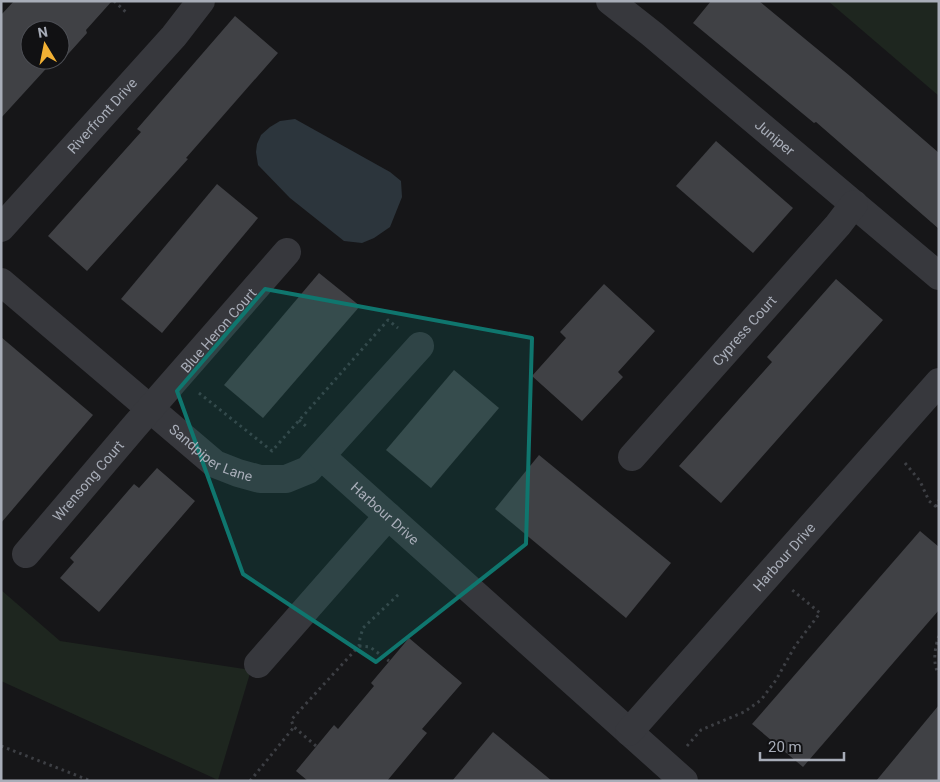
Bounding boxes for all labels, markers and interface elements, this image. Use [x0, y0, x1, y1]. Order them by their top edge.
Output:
north arrow [20, 20, 70, 70]
text: N [36, 23, 49, 41]
street label: Riverfront Drive [64, 75, 140, 157]
street label: Juniper [752, 116, 798, 159]
street label: Blue Heron Court [177, 285, 260, 376]
street label: Cypress Court [709, 292, 780, 369]
street label: Sandpiper Lane [166, 421, 254, 485]
street label: Wrensong Court [49, 437, 127, 524]
street label: Harbour Drive [348, 479, 422, 548]
street label: Harbour Drive [750, 519, 819, 594]
scale bar [760, 730, 844, 762]
text: 20 m [768, 738, 802, 756]

